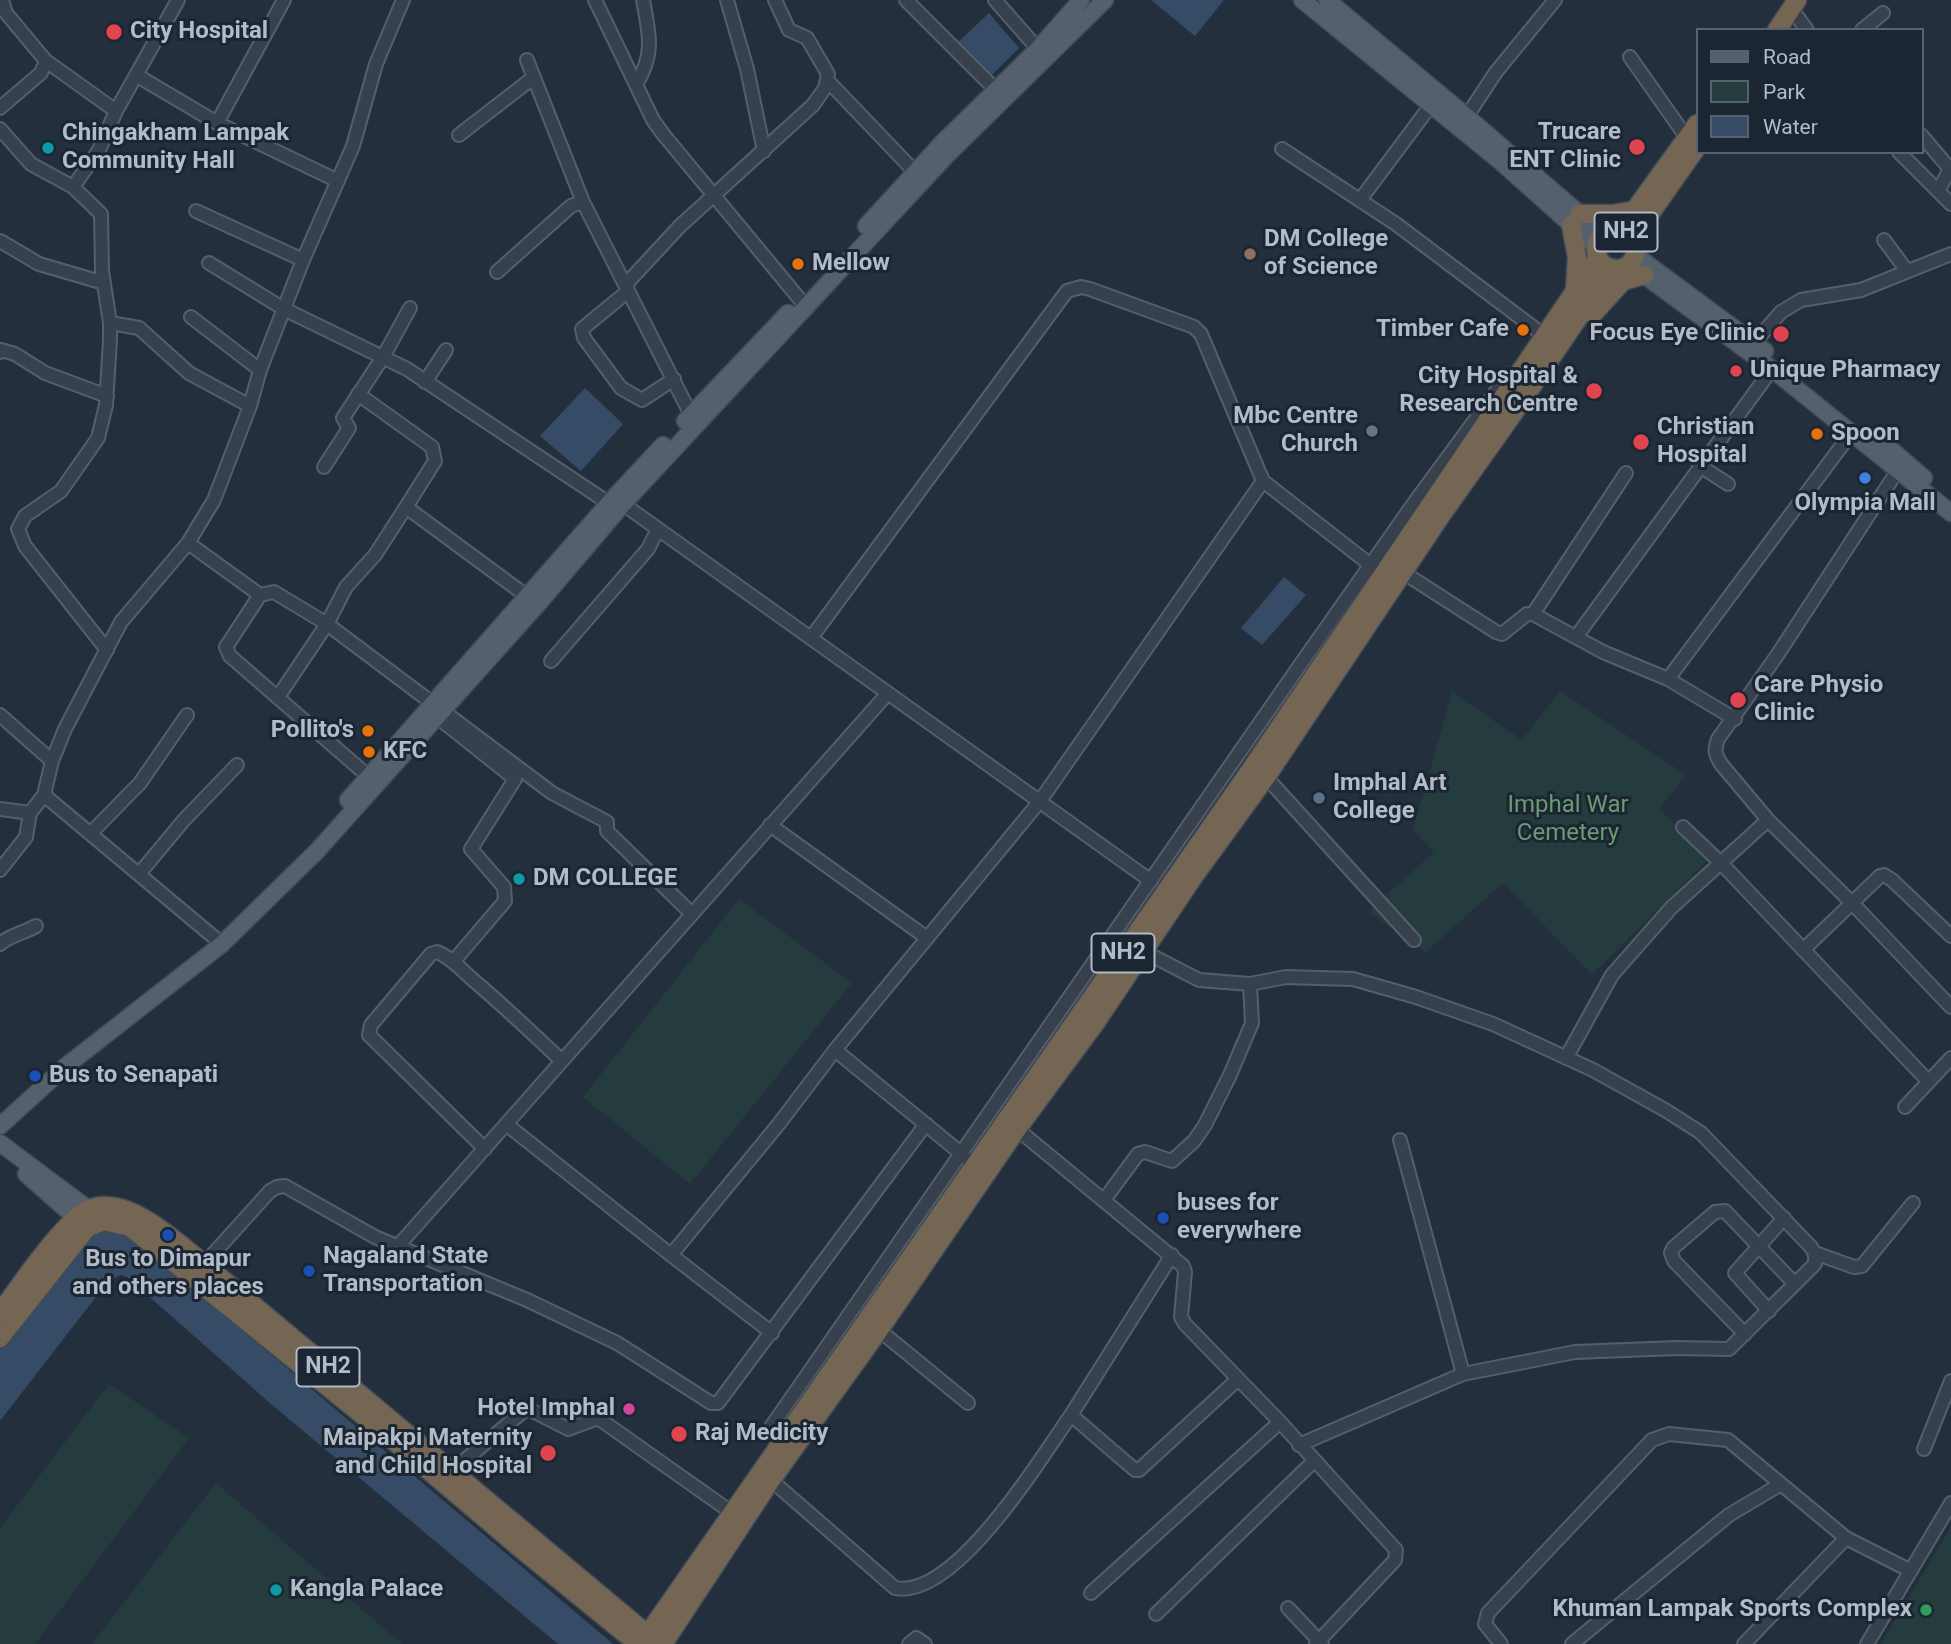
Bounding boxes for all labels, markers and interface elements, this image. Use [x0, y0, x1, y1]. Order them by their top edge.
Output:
place label: City Hospital [130, 18, 268, 46]
marker: City Hospital [104, 22, 124, 42]
legend [1696, 28, 1923, 154]
text: Road [1763, 45, 1811, 69]
text: Park [1763, 80, 1805, 104]
text: Water [1763, 115, 1818, 139]
place label: Trucare ENT Clinic [1509, 119, 1621, 175]
place label: Chingakham Lampak Community Hall [62, 120, 289, 176]
marker: Trucare ENT Clinic [1627, 137, 1647, 157]
marker: Chingakham Lampak Community Hall [40, 140, 56, 156]
road number: NH2 [1594, 213, 1658, 252]
place label: DM College of Science [1264, 226, 1388, 282]
marker: DM College of Science [1242, 246, 1258, 262]
place label: Mellow [812, 250, 890, 278]
marker: Mellow [790, 256, 806, 272]
place label: Timber Cafe [1376, 316, 1509, 344]
place label: Focus Eye Clinic [1590, 320, 1765, 348]
marker: Timber Cafe [1515, 322, 1531, 338]
marker: Focus Eye Clinic [1771, 324, 1791, 344]
place label: Unique Pharmacy [1750, 357, 1940, 385]
place label: City Hospital & Research Centre [1399, 363, 1578, 419]
marker: Unique Pharmacy [1728, 363, 1744, 379]
marker: City Hospital & Research Centre [1584, 381, 1604, 401]
place label: Mbc Centre Church [1233, 403, 1358, 459]
place label: Christian Hospital [1657, 414, 1754, 470]
place label: Spoon [1831, 420, 1900, 448]
marker: Mbc Centre Church [1364, 423, 1380, 439]
marker: Spoon [1809, 426, 1825, 442]
marker: Christian Hospital [1631, 432, 1651, 452]
marker: Olympia Mall [1857, 470, 1873, 486]
place label: Olympia Mall [1795, 490, 1935, 518]
place label: Care Physio Clinic [1754, 672, 1883, 728]
marker: Care Physio Clinic [1728, 690, 1748, 710]
place label: Pollito's [271, 717, 354, 745]
marker: Pollito's [360, 723, 376, 739]
place label: KFC [383, 738, 427, 766]
marker: KFC [361, 744, 377, 760]
place label: Imphal Art College [1333, 770, 1447, 826]
marker: Imphal Art College [1311, 790, 1327, 806]
park label: Imphal War Cemetery [1507, 792, 1629, 848]
place label: DM COLLEGE [533, 865, 677, 893]
marker: DM COLLEGE [511, 871, 527, 887]
road number: NH2 [1092, 934, 1154, 972]
place label: Bus to Senapati [49, 1062, 218, 1090]
marker: Bus to Senapati [27, 1068, 43, 1084]
place label: buses for everywhere [1177, 1190, 1301, 1246]
marker: buses for everywhere [1155, 1210, 1171, 1226]
marker: Bus to Dimapur and others places [160, 1227, 176, 1243]
place label: Nagaland State Transportation [323, 1243, 488, 1299]
place label: Bus to Dimapur and others places [72, 1246, 264, 1302]
marker: Nagaland State Transportation [301, 1263, 317, 1279]
road number: NH2 [296, 1348, 360, 1386]
place label: Hotel Imphal [477, 1395, 615, 1423]
marker: Hotel Imphal [621, 1401, 637, 1417]
place label: Raj Medicity [695, 1420, 828, 1448]
marker: Raj Medicity [669, 1424, 689, 1444]
place label: Maipakpi Maternity and Child Hospital [323, 1425, 532, 1481]
marker: Maipakpi Maternity and Child Hospital [538, 1443, 558, 1463]
place label: Kangla Palace [290, 1576, 443, 1604]
marker: Kangla Palace [268, 1582, 284, 1598]
place label: Khuman Lampak Sports Complex [1552, 1596, 1912, 1624]
marker: Khuman Lampak Sports Complex [1918, 1602, 1934, 1618]

